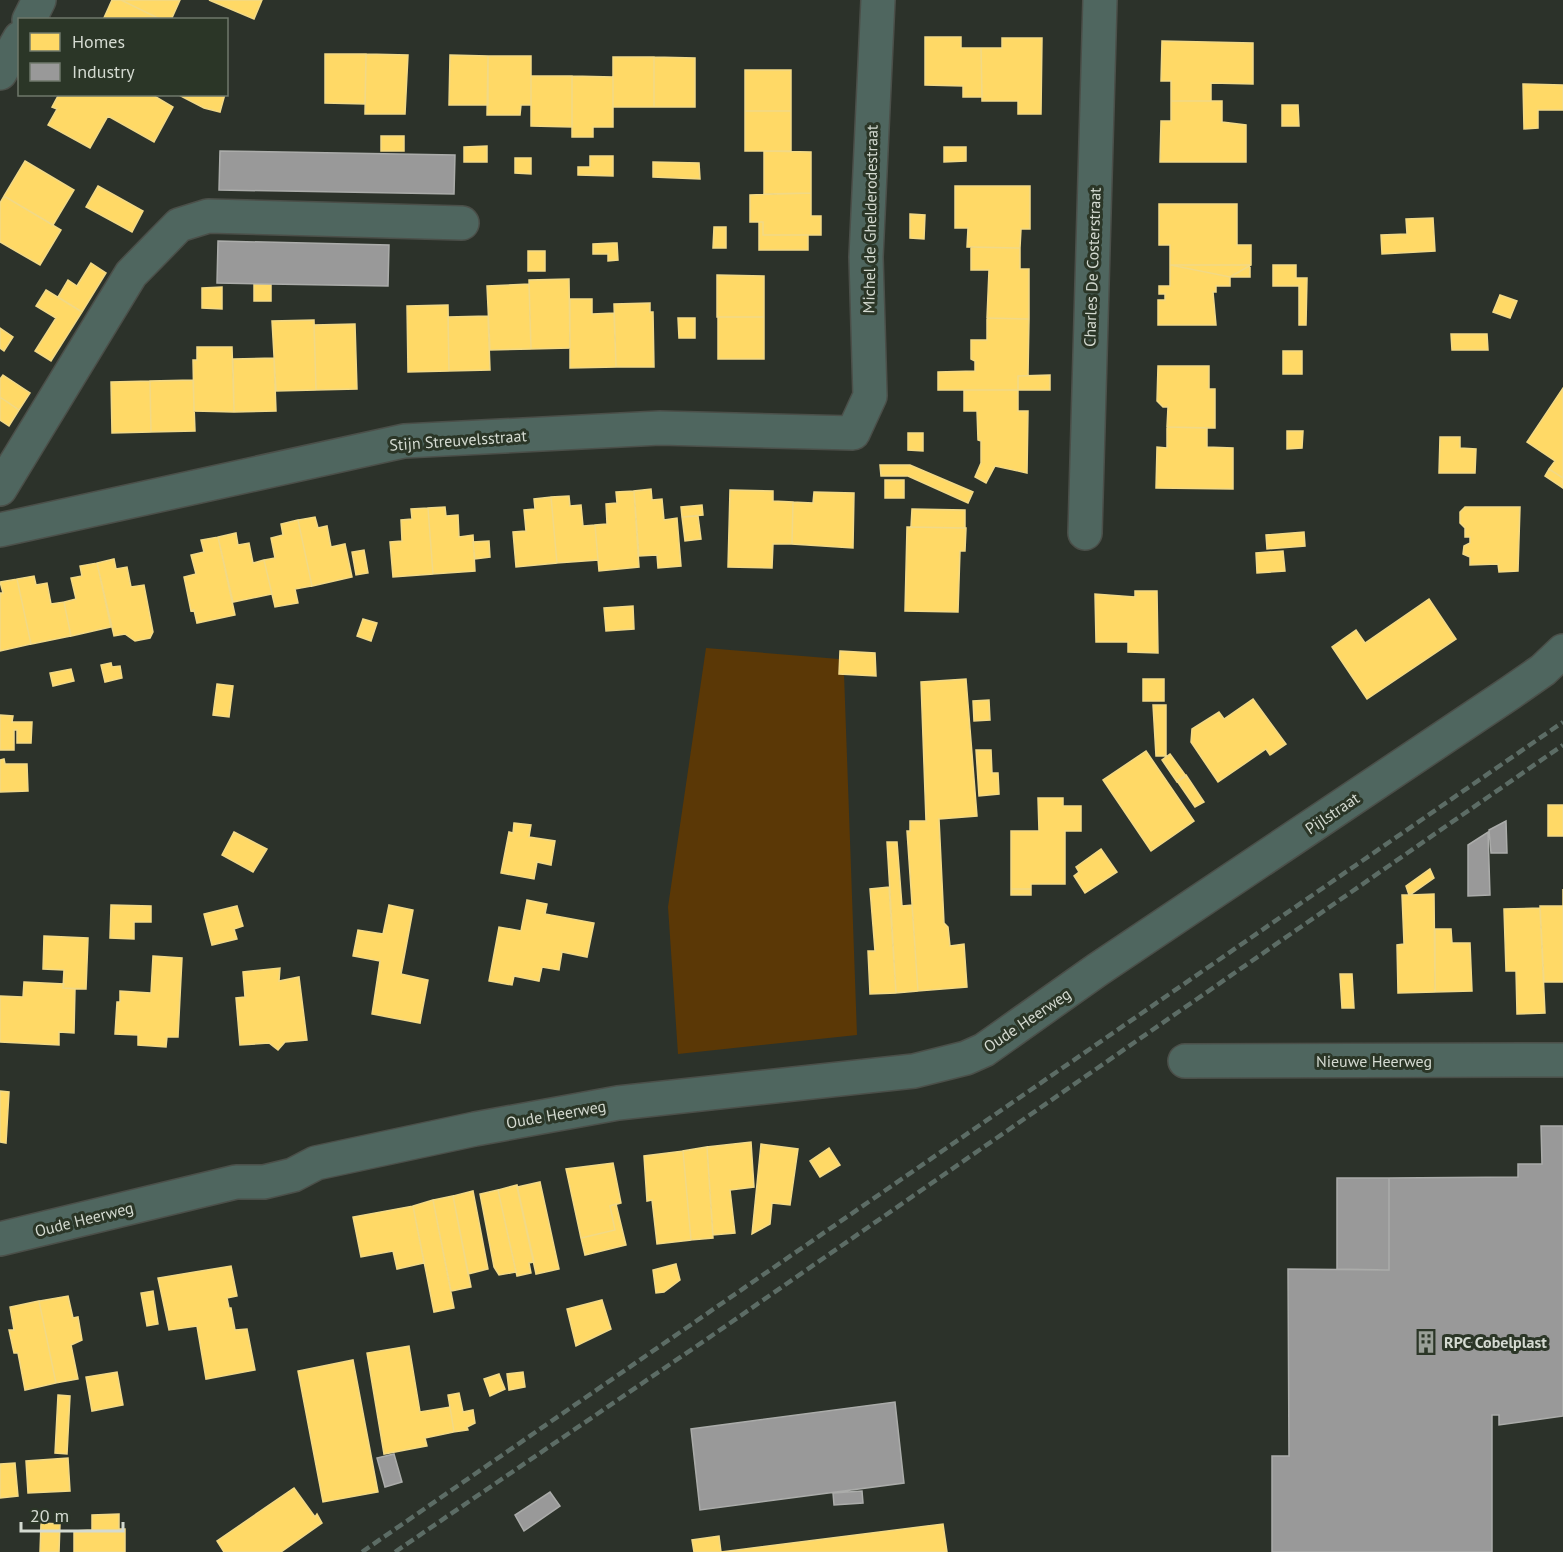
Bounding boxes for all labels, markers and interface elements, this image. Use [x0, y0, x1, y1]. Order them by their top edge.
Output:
legend [18, 18, 228, 96]
text: Homes [72, 30, 125, 53]
text: Industry [72, 60, 135, 83]
street label: Michel de Ghelderodestraat [858, 124, 882, 314]
street label: Charles De Costerstraat [1079, 186, 1105, 347]
street label: Stijn Streuvelsstraat [389, 425, 528, 455]
street label: Pijlstraat [1301, 787, 1363, 838]
street label: Oude Heerweg [980, 983, 1074, 1057]
street label: Nieuwe Heerweg [1316, 1051, 1432, 1071]
street label: Oude Heerweg [505, 1095, 607, 1133]
street label: Oude Heerweg [33, 1197, 135, 1241]
building icon: RPC Cobelplast [1413, 1329, 1439, 1355]
place label: RPC Cobelplast [1444, 1332, 1547, 1352]
scale bar [21, 1495, 123, 1533]
text: 20 m [30, 1504, 69, 1527]

